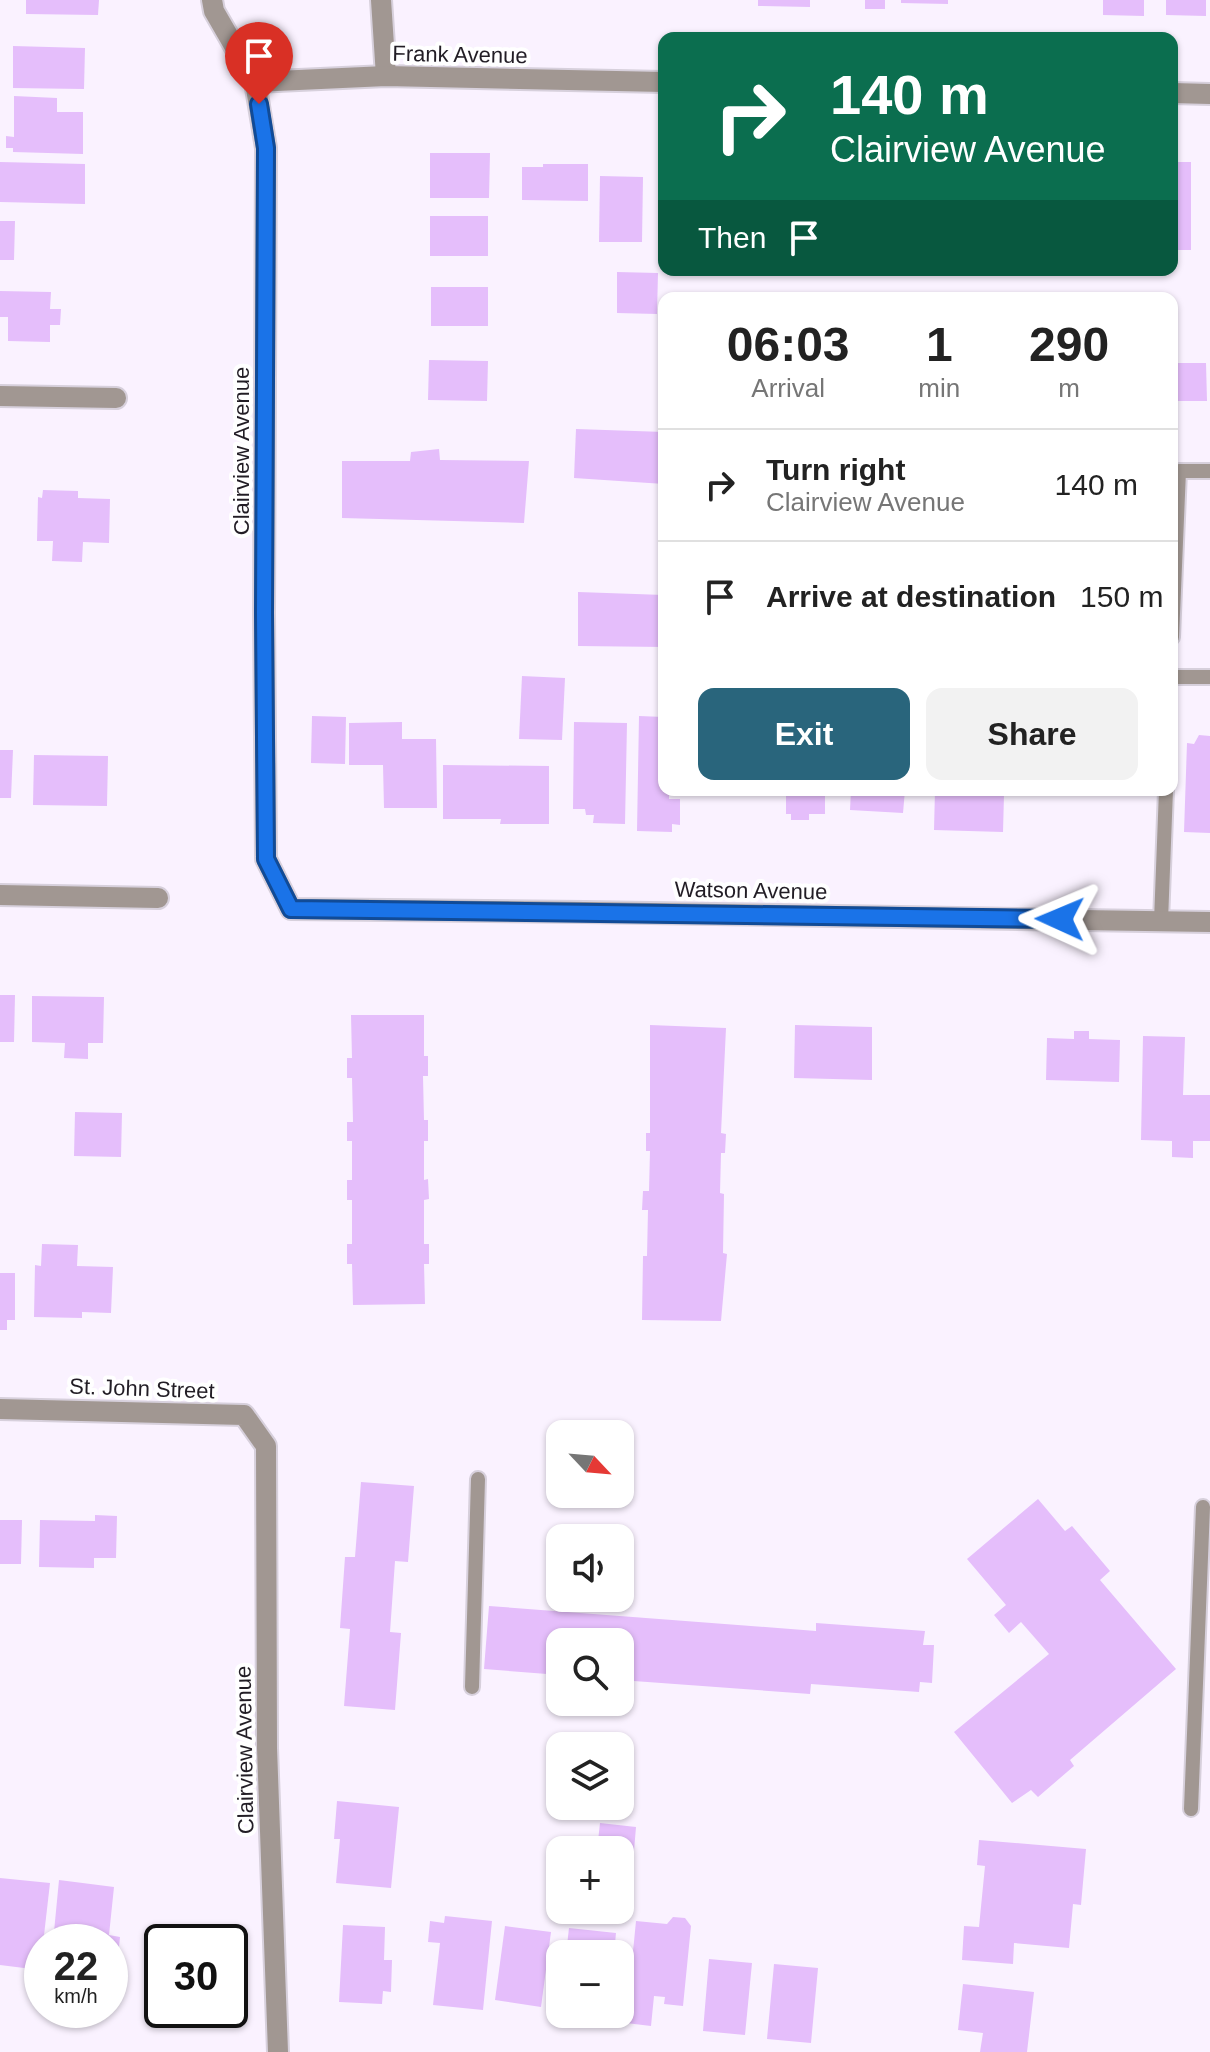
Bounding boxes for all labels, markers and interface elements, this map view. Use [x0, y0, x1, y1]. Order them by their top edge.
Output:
pin [225, 22, 293, 104]
icon: arrive [237, 34, 281, 78]
street label: Frank Avenue [392, 41, 528, 68]
text: 140 m [830, 63, 989, 126]
icon: right [698, 64, 802, 168]
text: Clairview Avenue [830, 129, 1105, 170]
icon: arrive [782, 216, 826, 260]
text: Then [698, 221, 766, 254]
text: 06:03 [727, 318, 850, 371]
text: 1 [926, 318, 953, 371]
text: 290 [1029, 318, 1109, 371]
street label: Clairview Avenue [229, 367, 254, 535]
text: Arrival [751, 373, 825, 403]
text: min [918, 373, 960, 403]
text: m [1058, 373, 1080, 403]
text: Turn right [766, 453, 905, 486]
icon: right [698, 463, 742, 507]
text: 140 m [1055, 468, 1138, 501]
text: Clairview Avenue [766, 487, 965, 517]
icon: arrive [698, 575, 742, 619]
text: Arrive at destination [766, 580, 1056, 613]
text: 150 m [1080, 580, 1163, 613]
button: Exit [698, 688, 910, 780]
button: Share [926, 688, 1138, 780]
street label: Watson Avenue [674, 877, 828, 904]
position arrow [1018, 877, 1102, 961]
street label: St. John Street [69, 1373, 215, 1404]
north arrow [546, 1420, 634, 1508]
map controls [546, 1420, 634, 2028]
button: sound [546, 1524, 634, 1612]
button: search [546, 1628, 634, 1716]
street label: Clairview Avenue [231, 1666, 258, 1834]
button: layers [546, 1732, 634, 1820]
button: + [546, 1836, 634, 1924]
speed limit sign: 30 [144, 1924, 248, 2028]
button: − [546, 1940, 634, 2028]
text: 22 [54, 1944, 98, 1988]
text: km/h [54, 1985, 98, 2007]

